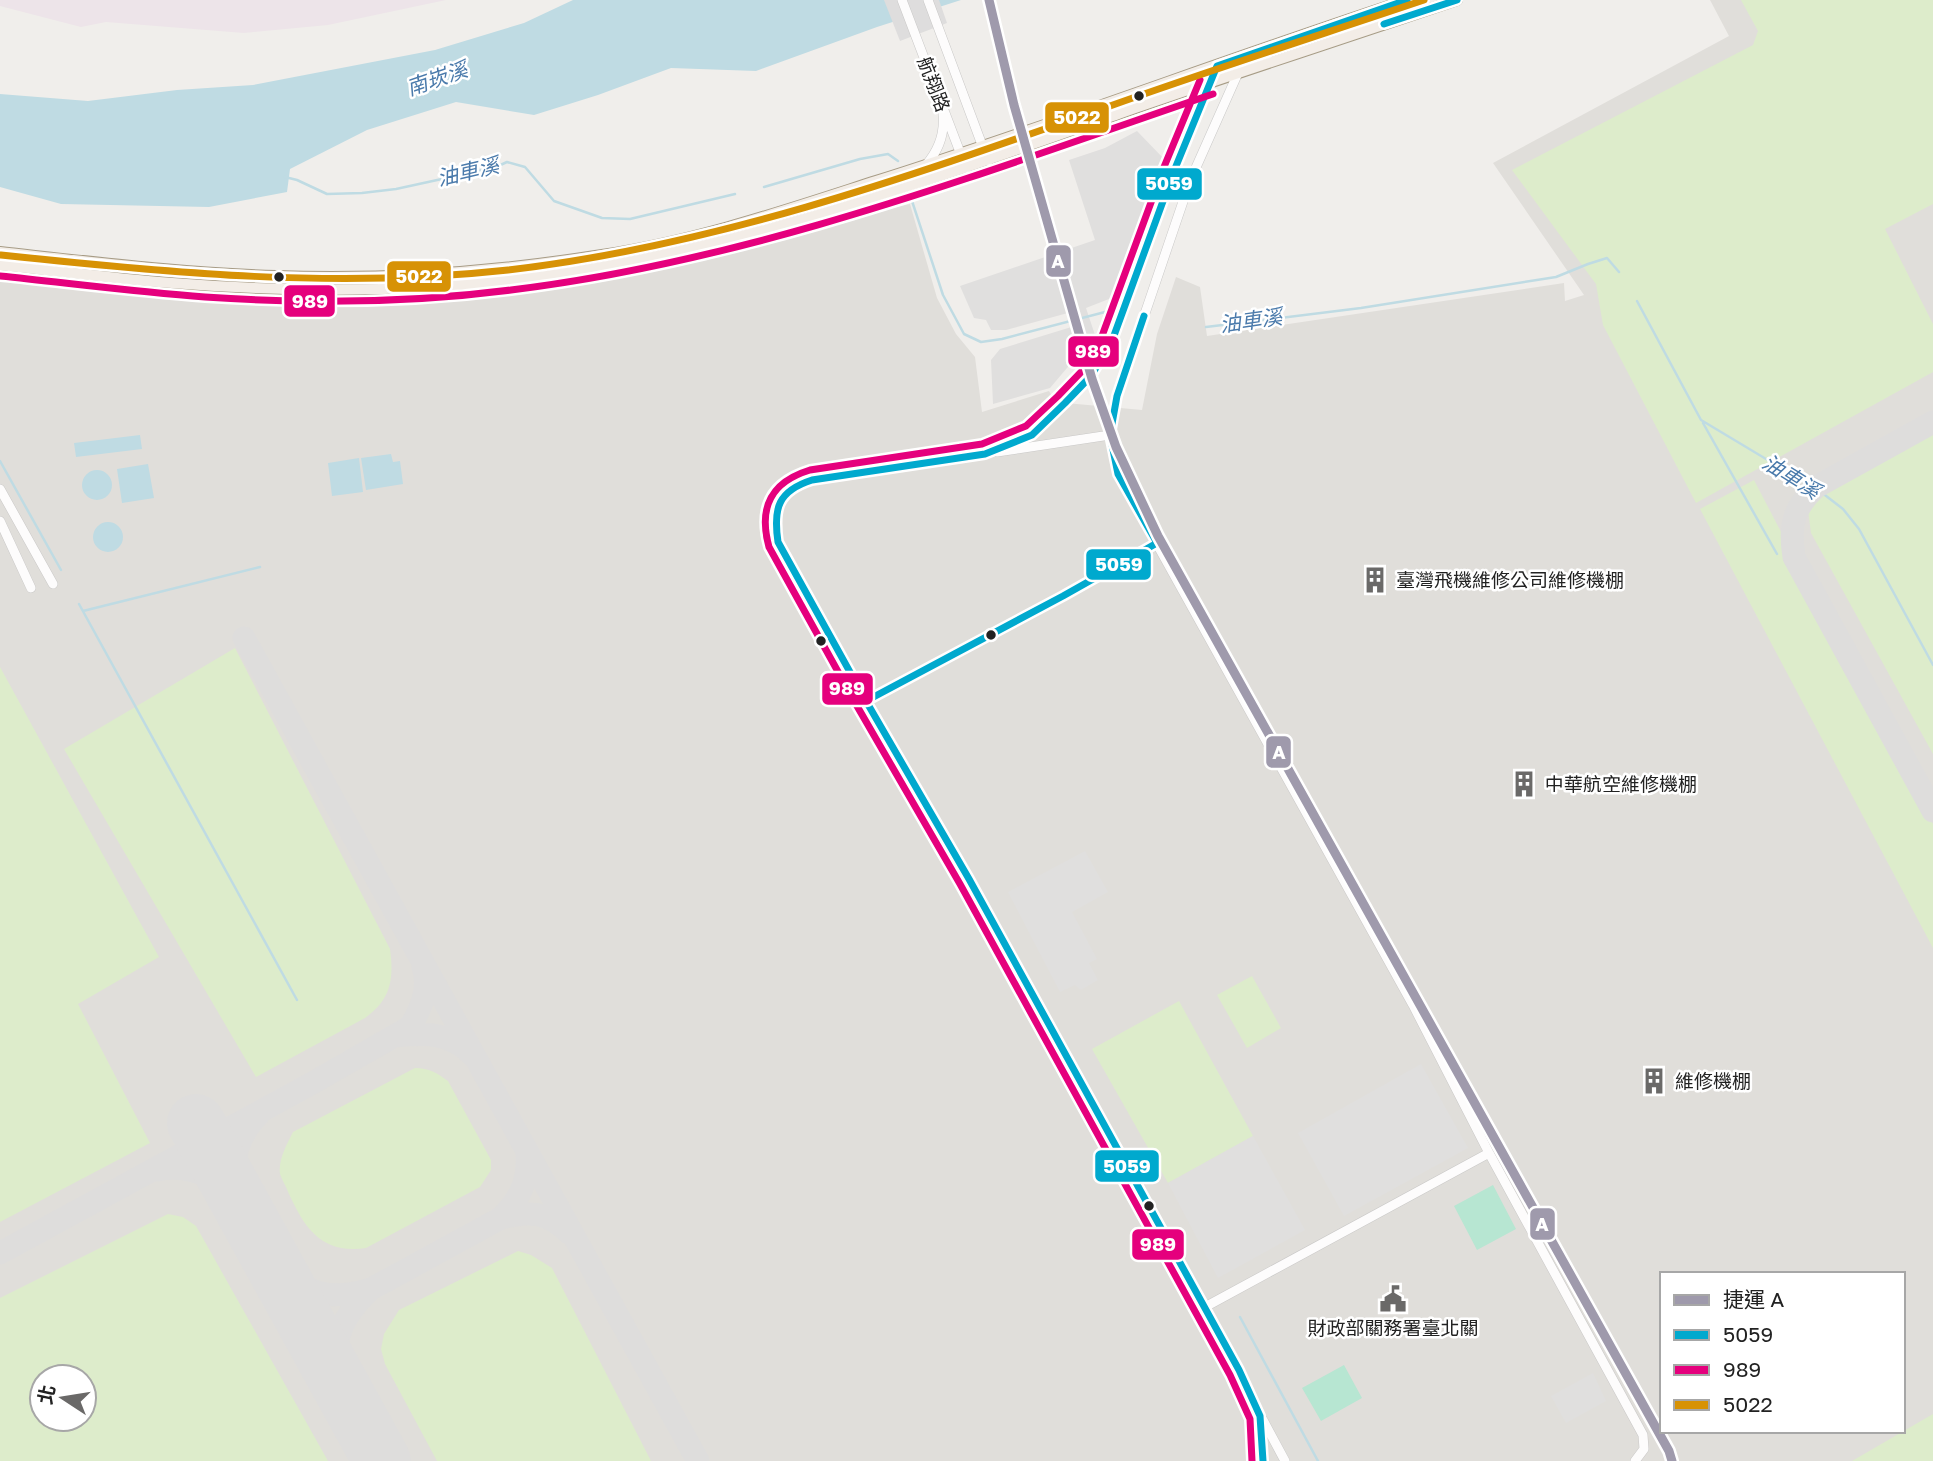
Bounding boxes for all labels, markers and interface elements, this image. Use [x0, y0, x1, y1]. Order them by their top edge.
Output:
street label: 航翔路 [914, 53, 955, 115]
water label: 南崁溪 [403, 55, 474, 101]
unlabelled marker [1132, 89, 1146, 103]
line badge: 5022 [1044, 101, 1110, 134]
text: 5022 [1053, 105, 1101, 128]
water label: 油車溪 [434, 151, 504, 191]
line badge: 5059 [1136, 167, 1203, 201]
text: 5059 [1145, 171, 1193, 194]
line badge: A [1045, 244, 1072, 278]
text: A [1051, 249, 1065, 272]
line badge: 5022 [386, 260, 452, 293]
text: 5022 [395, 264, 443, 287]
unlabelled marker [272, 270, 286, 284]
line badge: 989 [283, 284, 336, 318]
text: 989 [292, 289, 328, 312]
water label: 油車溪 [1218, 302, 1287, 337]
line badge: 989 [1067, 335, 1120, 368]
text: 989 [1075, 339, 1111, 362]
water label: 油車溪 [1758, 448, 1828, 505]
line badge: 5059 [1085, 548, 1152, 581]
text: 5059 [1095, 552, 1143, 575]
building icon: 臺灣飛機維修公司維修機棚 [1360, 565, 1390, 595]
place label: 臺灣飛機維修公司維修機棚 [1396, 568, 1624, 591]
unlabelled marker [984, 628, 998, 642]
unlabelled marker [814, 634, 828, 648]
line badge: 989 [821, 672, 874, 706]
text: 989 [829, 676, 865, 699]
line badge: A [1265, 735, 1292, 769]
text: A [1272, 740, 1286, 763]
building icon: 中華航空維修機棚 [1509, 769, 1539, 799]
place label: 中華航空維修機棚 [1545, 772, 1697, 795]
building icon: 維修機棚 [1639, 1066, 1669, 1096]
place label: 維修機棚 [1675, 1069, 1751, 1092]
line badge: 5059 [1094, 1149, 1160, 1183]
text: 5059 [1103, 1154, 1151, 1177]
unlabelled marker [1142, 1199, 1156, 1213]
line badge: A [1529, 1207, 1556, 1241]
text: A [1535, 1212, 1549, 1235]
line badge: 989 [1131, 1228, 1185, 1261]
text: 989 [1140, 1232, 1176, 1255]
legend [1660, 1272, 1905, 1433]
public building icon: 財政部關務署臺北關 [1378, 1284, 1408, 1314]
text: 捷運 A [1723, 1286, 1784, 1312]
place label: 財政部關務署臺北關 [1307, 1316, 1479, 1339]
text: 5059 [1723, 1321, 1773, 1347]
text: 989 [1723, 1356, 1761, 1382]
north arrow [28, 1363, 98, 1433]
text: 北 [33, 1383, 59, 1406]
text: 5022 [1723, 1391, 1773, 1417]

